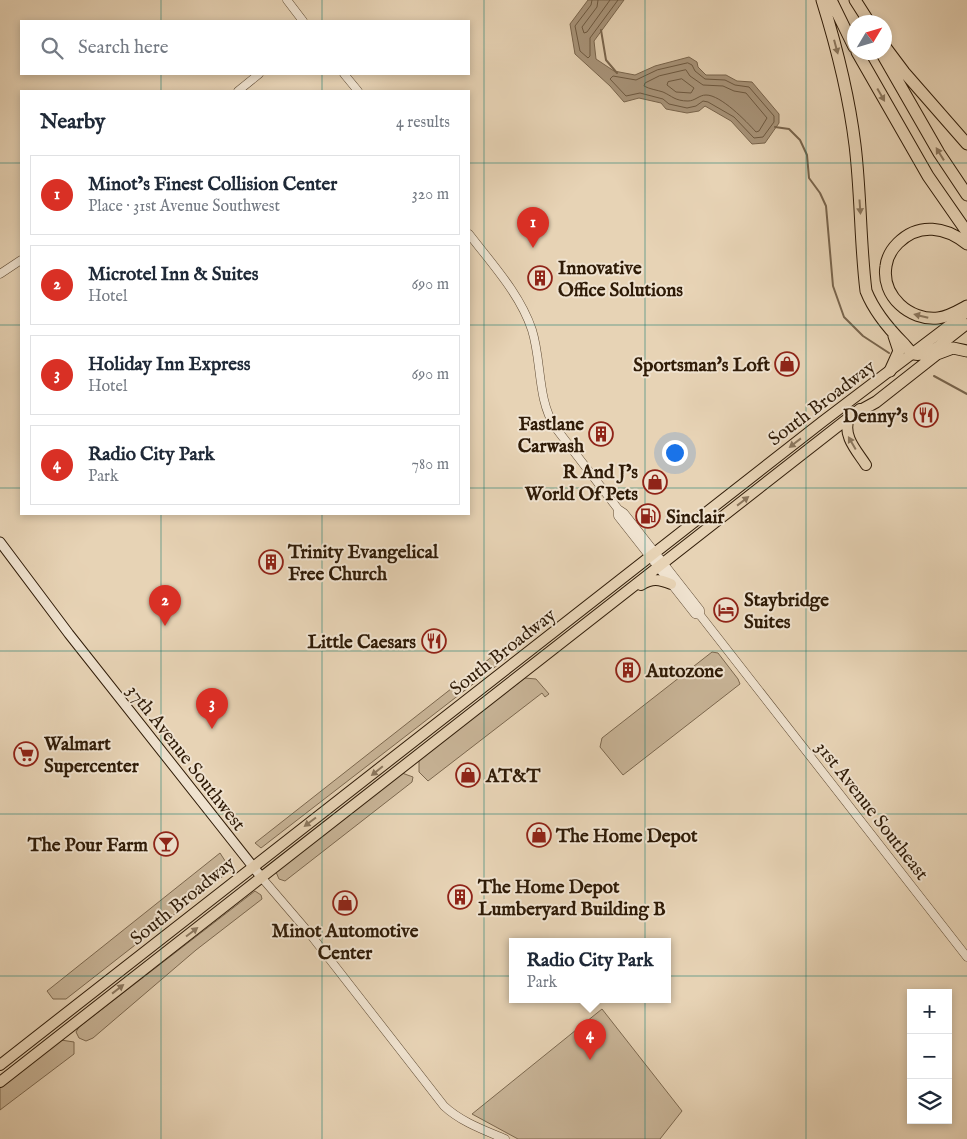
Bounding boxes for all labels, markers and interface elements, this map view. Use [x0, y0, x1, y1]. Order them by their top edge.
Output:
north arrow [847, 15, 892, 60]
search box [20, 20, 470, 75]
icon: search [38, 34, 66, 62]
text: Search here [78, 36, 169, 60]
one-way arrow [832, 39, 840, 54]
one-way arrow [877, 88, 885, 103]
text: Nearby [40, 109, 105, 136]
text: 4 results [396, 113, 450, 133]
one-way arrow [935, 148, 944, 161]
text: Minot’s Finest Collision Center [88, 173, 337, 197]
text: 1 [54, 185, 60, 205]
text: 320 m [412, 185, 449, 205]
text: Place · 31st Avenue Southwest [88, 197, 280, 217]
one-way arrow [856, 199, 864, 215]
pin: 1 [517, 207, 549, 248]
place label: Innovative Office Solutions [558, 257, 683, 303]
text: Microtel Inn & Suites [88, 263, 258, 287]
building icon: Innovative Office Solutions [527, 265, 553, 291]
text: 2 [53, 275, 61, 295]
text: 690 m [412, 275, 449, 295]
text: Hotel [88, 287, 127, 307]
one-way arrow [913, 312, 928, 320]
shop icon: Sportsman's Loft [774, 351, 800, 377]
text: Holiday Inn Express [88, 353, 250, 377]
place label: Sportsman's Loft [633, 354, 770, 378]
street label: South Broadway [764, 355, 881, 452]
text: 3 [54, 365, 60, 385]
text: 690 m [412, 365, 449, 385]
text: Hotel [88, 377, 127, 397]
restaurant icon: Denny's [913, 402, 939, 428]
place label: Denny's [843, 405, 908, 429]
place label: Fastlane Carwash [518, 413, 585, 459]
building icon: Fastlane Carwash [588, 421, 614, 447]
one-way arrow [848, 436, 857, 449]
one-way arrow [789, 438, 802, 449]
your location [662, 440, 688, 466]
text: Radio City Park [88, 443, 215, 467]
text: 4 [53, 455, 61, 475]
text: 780 m [412, 455, 449, 475]
place label: R And J’s World Of Pets [524, 461, 638, 507]
text: Park [88, 467, 118, 487]
shop icon: R And J’s World Of Pets [642, 469, 668, 495]
one-way arrow [736, 496, 750, 506]
fuel station icon: Sinclair [635, 503, 661, 529]
place label: Sinclair [666, 506, 726, 530]
place label: Trinity Evangelical Free Church [287, 541, 439, 587]
building icon: Trinity Evangelical Free Church [258, 549, 284, 575]
pin: 2 [149, 585, 181, 626]
place label: Staybridge Suites [744, 589, 829, 635]
hotel icon: Staybridge Suites [713, 597, 739, 623]
street label: South Broadway [445, 603, 562, 702]
restaurant icon: Little Caesars [421, 628, 447, 654]
place label: Little Caesars [307, 631, 416, 655]
building icon: Autozone [615, 657, 641, 683]
place label: Autozone [645, 660, 723, 684]
street label: 37th Avenue Southwest [123, 679, 251, 835]
pin: 3 [196, 688, 228, 729]
place label: Walmart Supercenter [43, 733, 140, 779]
street label: 31st Avenue Southeast [810, 737, 934, 886]
supermarket icon: Walmart Supercenter [13, 741, 39, 767]
shop icon: AT&T [455, 762, 481, 788]
one-way arrow [371, 765, 384, 776]
place label: AT&T [485, 765, 541, 789]
one-way arrow [304, 817, 317, 828]
shop icon: The Home Depot [526, 822, 552, 848]
place label: The Home Depot [555, 825, 698, 849]
bar icon: The Pour Farm [153, 831, 179, 857]
place label: The Pour Farm [27, 834, 148, 858]
street label: South Broadway [126, 851, 241, 951]
place label: The Home Depot Lumberyard Building B [477, 876, 666, 922]
building icon: The Home Depot Lumberyard Building B [447, 884, 473, 910]
shop icon: Minot Automotive Center [332, 890, 358, 916]
place label: Minot Automotive Center [272, 920, 419, 966]
one-way arrow [185, 927, 199, 937]
popup [509, 938, 671, 1003]
text: Radio City Park [527, 949, 653, 973]
text: Park [527, 973, 557, 993]
one-way arrow [111, 984, 124, 995]
map controls [907, 989, 952, 1124]
button: + [907, 989, 952, 1034]
pin: 4 [574, 1019, 606, 1060]
button: − [907, 1034, 952, 1079]
button: layers [907, 1079, 952, 1124]

